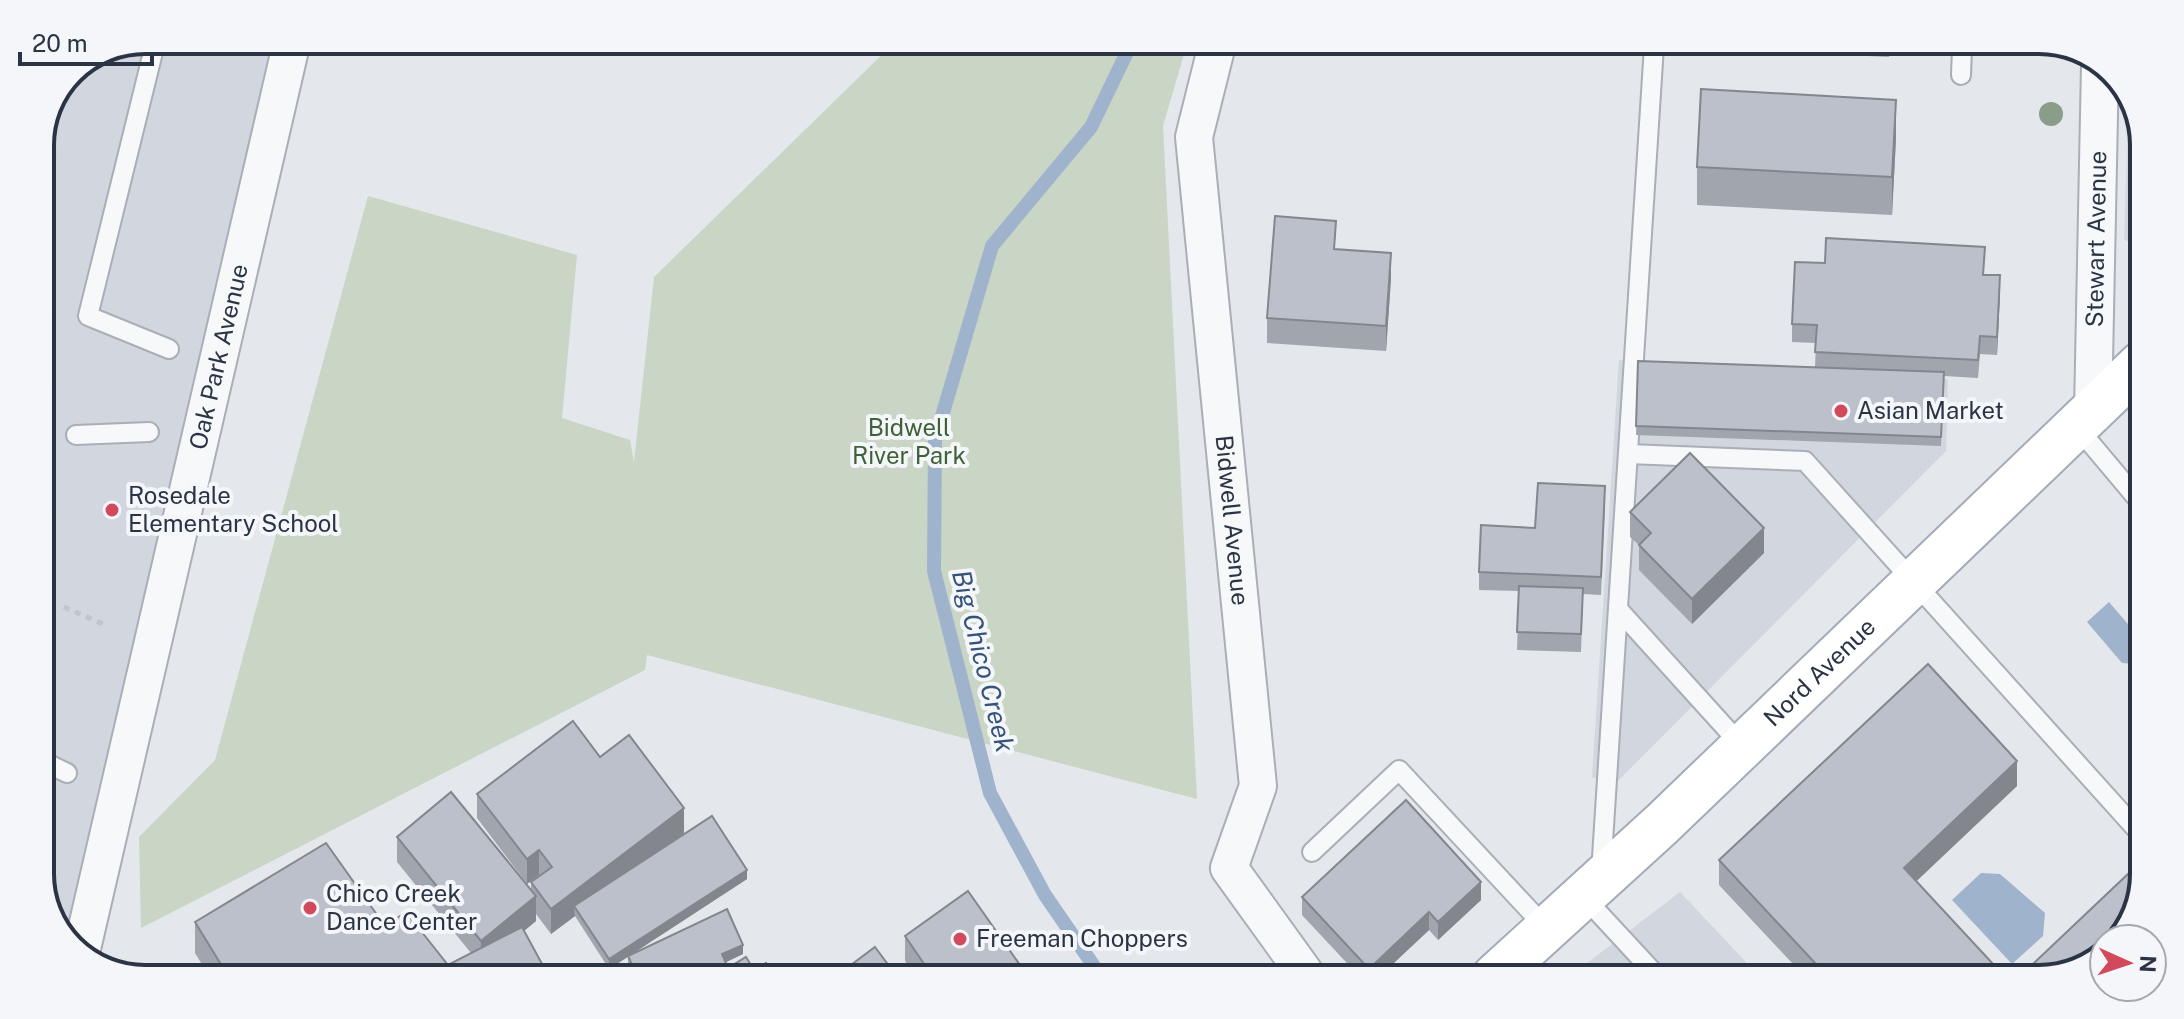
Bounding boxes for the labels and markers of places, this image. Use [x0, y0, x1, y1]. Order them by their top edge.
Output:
place label: Asian Market [1857, 396, 2004, 424]
marker: Asian Market [1832, 402, 1850, 420]
place label: Rosedale Elementary School [128, 481, 339, 537]
marker: Rosedale Elementary School [103, 501, 121, 519]
place label: Chico Creek Dance Center [326, 879, 477, 935]
marker: Chico Creek Dance Center [301, 899, 319, 917]
place label: Freeman Choppers [976, 924, 1188, 952]
marker: Freeman Choppers [951, 930, 969, 948]

